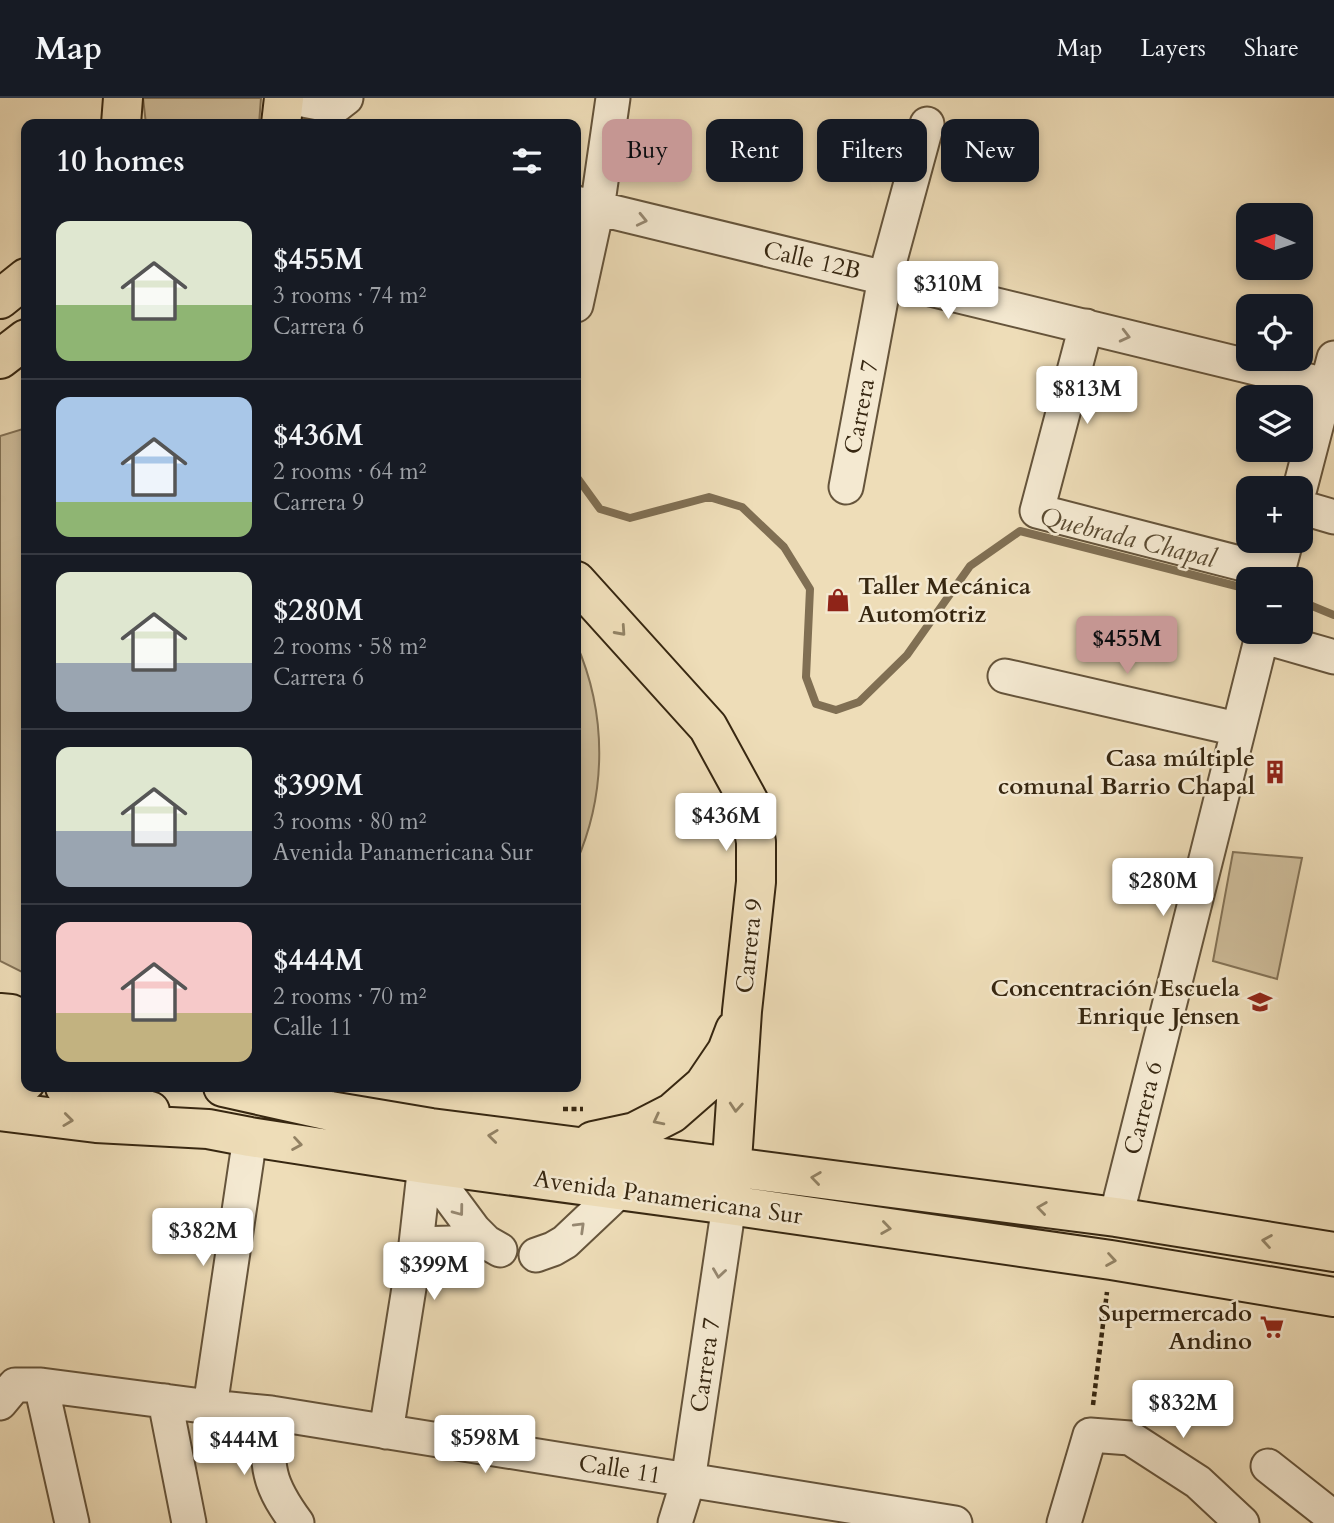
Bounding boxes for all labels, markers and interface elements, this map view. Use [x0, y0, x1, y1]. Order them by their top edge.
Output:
text: Map [35, 26, 102, 71]
text: Map [1057, 32, 1103, 65]
text: Layers [1141, 32, 1206, 65]
text: Share [1244, 32, 1299, 65]
chip: Buy [602, 119, 692, 182]
chip: Rent [706, 119, 803, 182]
chip: Filters [817, 119, 927, 182]
chip: New [941, 119, 1039, 182]
text: 10 homes [56, 141, 185, 182]
icon: filters [508, 142, 546, 180]
north arrow [1236, 203, 1312, 280]
map controls [1236, 203, 1313, 644]
one-way arrow [636, 212, 648, 226]
street label: Calle 12B [760, 233, 864, 288]
text: $455M [273, 239, 364, 280]
icon: home [112, 249, 196, 333]
pin: $310M [899, 262, 997, 321]
text: $310M [913, 268, 983, 299]
text: 3 rooms · 74 m² [273, 280, 426, 311]
button: locate [1236, 294, 1313, 371]
text: Carrera 6 [273, 311, 364, 342]
one-way arrow [1119, 328, 1131, 342]
street label: Carrera 7 [836, 357, 887, 457]
pin: $813M [1038, 366, 1136, 426]
text: $813M [1052, 373, 1122, 404]
button: layers [1236, 385, 1313, 462]
text: $436M [273, 415, 364, 456]
icon: home [112, 425, 196, 509]
text: 2 rooms · 64 m² [273, 456, 426, 487]
button: + [1236, 476, 1313, 553]
text: Carrera 9 [273, 487, 364, 518]
water label: Quebrada Chapal [1036, 499, 1221, 577]
button: − [1236, 567, 1313, 644]
place label: Taller Mecánica Automotriz [858, 570, 1031, 631]
shop icon: Taller Mecánica Automotriz [824, 586, 852, 614]
text: $280M [273, 590, 364, 631]
icon: home [112, 600, 196, 684]
pin: $455M [1078, 616, 1176, 676]
one-way arrow [613, 623, 626, 636]
text: $455M [1092, 623, 1162, 654]
text: 2 rooms · 58 m² [273, 631, 426, 662]
text: Carrera 6 [273, 662, 364, 693]
place label: Casa múltiple comunal Barrio Chapal [998, 742, 1255, 803]
building icon: Casa múltiple comunal Barrio Chapal [1261, 758, 1289, 786]
text: $399M [273, 765, 364, 806]
icon: home [112, 775, 196, 859]
pin: $436M [677, 794, 775, 853]
text: $436M [691, 800, 761, 831]
text: 3 rooms · 80 m² [273, 806, 426, 837]
text: Avenida Panamericana Sur [273, 837, 533, 868]
pin: $280M [1114, 858, 1212, 918]
text: $280M [1128, 865, 1198, 896]
street label: Carrera 9 [728, 897, 771, 995]
text: $444M [273, 940, 364, 981]
icon: home [112, 950, 196, 1034]
place label: Concentración Escuela Enrique Jensen [990, 972, 1241, 1033]
text: 2 rooms · 70 m² [273, 981, 426, 1012]
school or university icon: Concentración Escuela Enrique Jensen [1246, 988, 1274, 1016]
text: Calle 11 [273, 1012, 352, 1043]
street label: Carrera 6 [1116, 1058, 1171, 1158]
one-way arrow [728, 1102, 743, 1113]
one-way arrow [62, 1112, 74, 1127]
one-way arrow [653, 1112, 665, 1126]
one-way arrow [487, 1128, 499, 1143]
one-way arrow [291, 1136, 302, 1151]
street label: Avenida Panamericana Sur [531, 1162, 805, 1233]
one-way arrow [810, 1170, 822, 1185]
one-way arrow [1036, 1200, 1047, 1215]
one-way arrow [451, 1203, 463, 1215]
pin: $382M [154, 1208, 252, 1268]
text: $382M [168, 1215, 238, 1246]
one-way arrow [880, 1220, 892, 1235]
one-way arrow [572, 1223, 585, 1236]
one-way arrow [1261, 1234, 1272, 1249]
pin: $399M [385, 1242, 483, 1302]
text: $399M [399, 1249, 469, 1280]
one-way arrow [1105, 1252, 1117, 1267]
one-way arrow [711, 1267, 726, 1279]
place label: Supermercado Andino [1098, 1297, 1252, 1358]
supermarket icon: Supermercado Andino [1258, 1313, 1286, 1341]
street label: Carrera 7 [683, 1316, 728, 1414]
pin: $832M [1134, 1380, 1232, 1440]
text: $832M [1148, 1387, 1218, 1418]
pin: $598M [436, 1416, 534, 1475]
pin: $444M [195, 1418, 293, 1477]
text: $598M [450, 1422, 520, 1453]
text: $444M [209, 1424, 279, 1455]
street label: Calle 11 [576, 1447, 663, 1492]

